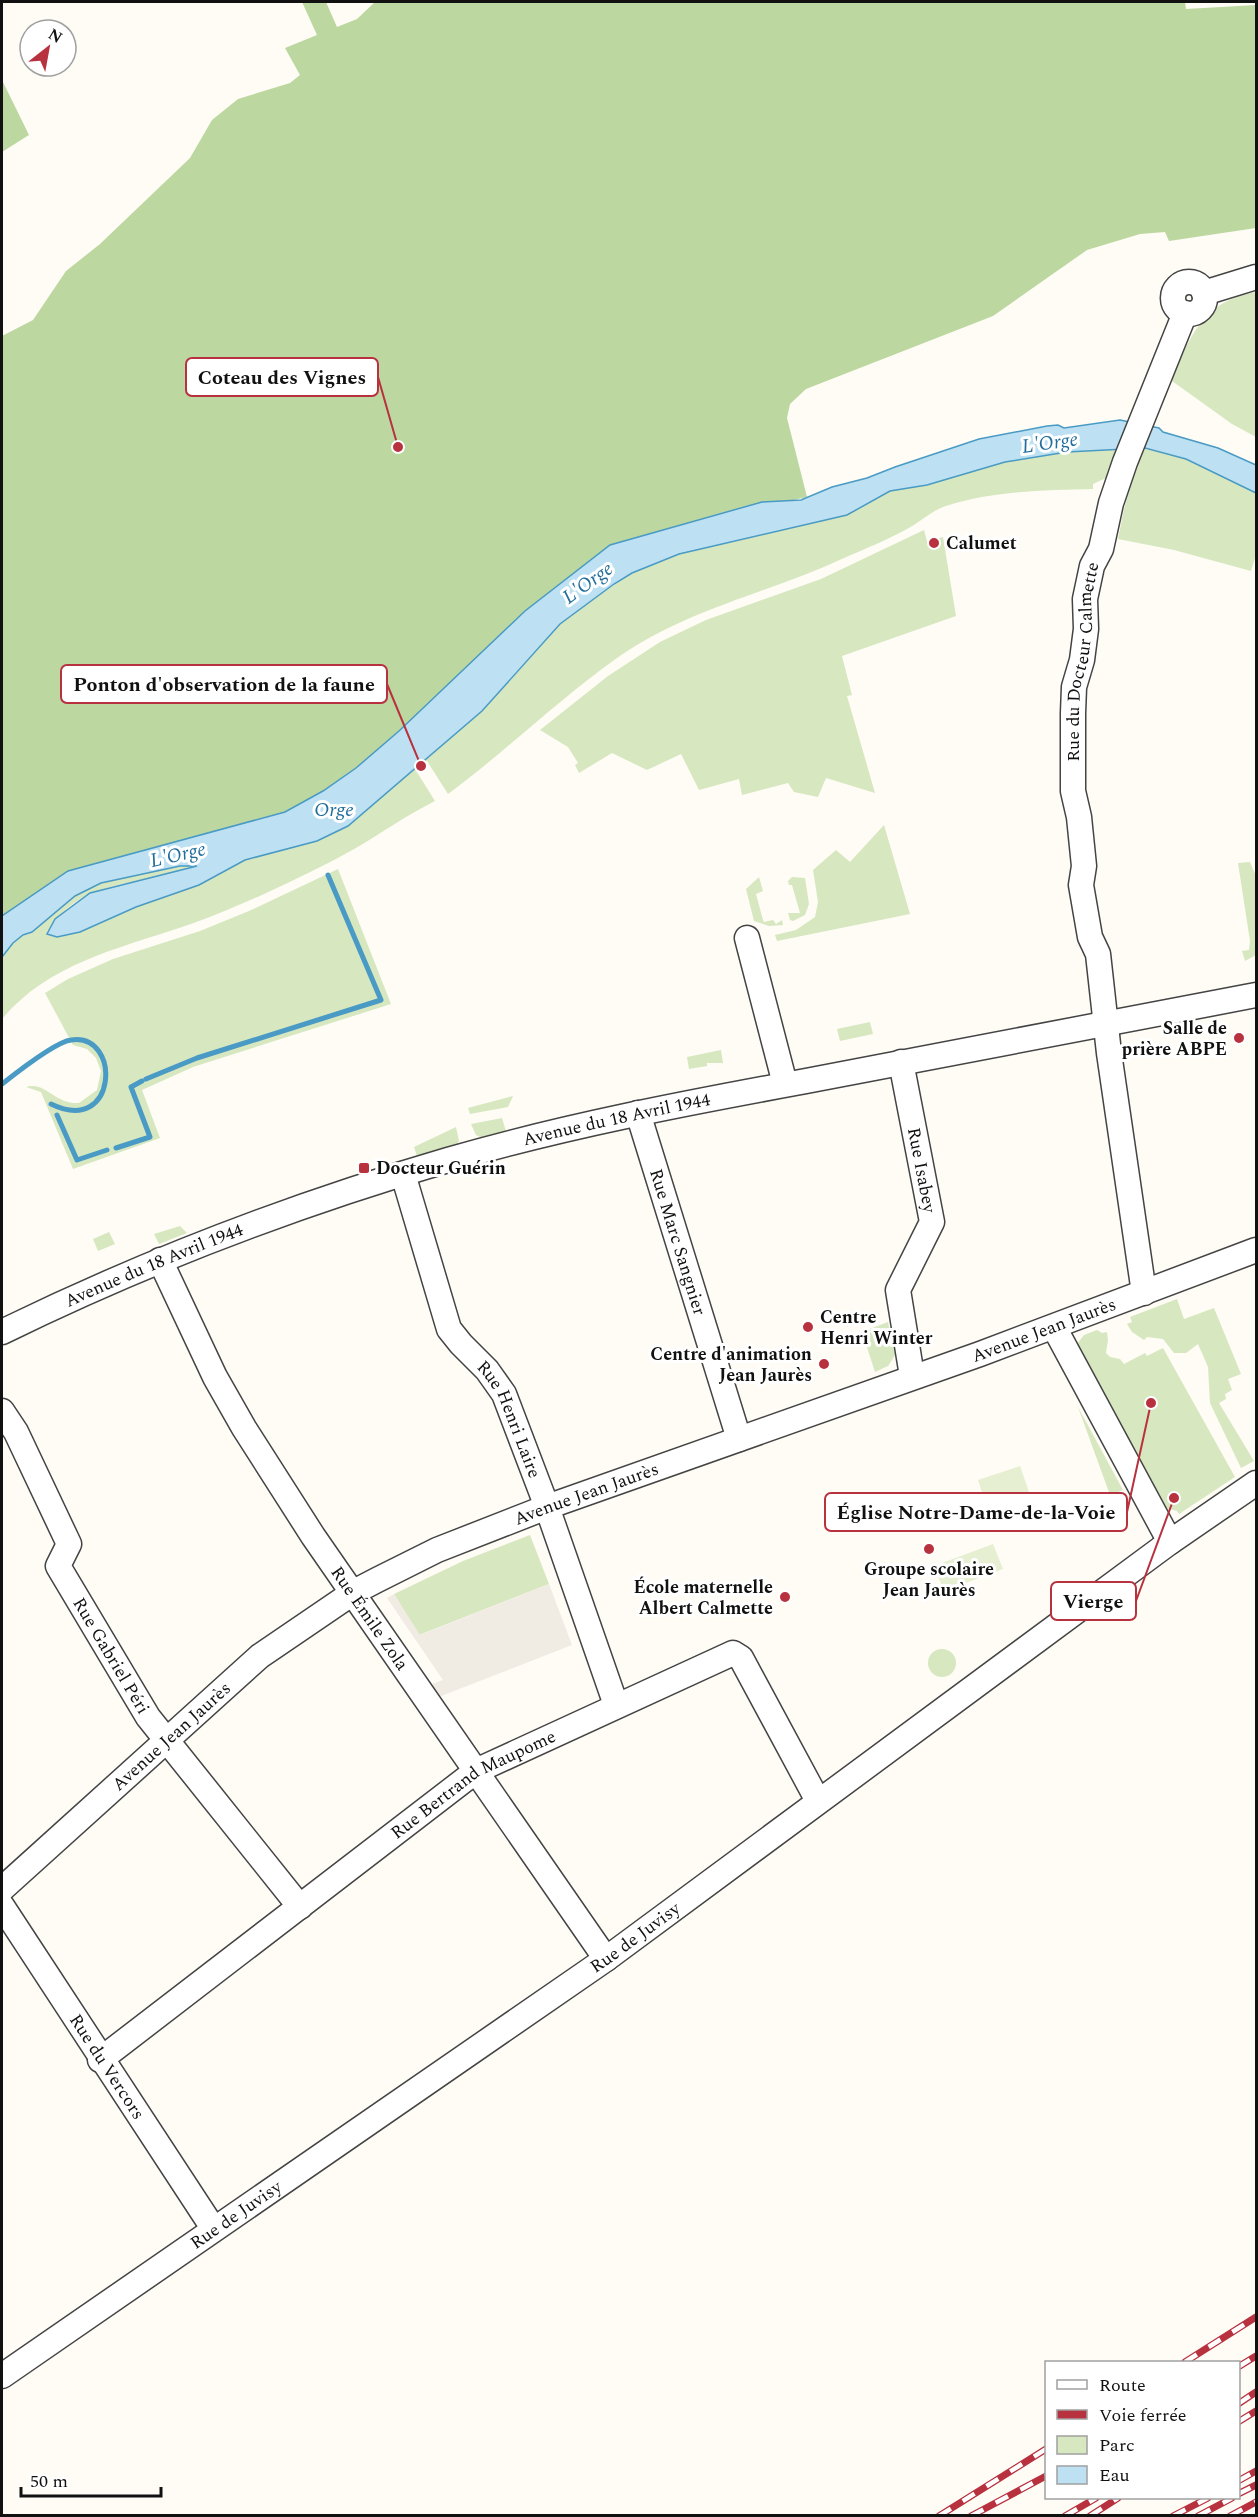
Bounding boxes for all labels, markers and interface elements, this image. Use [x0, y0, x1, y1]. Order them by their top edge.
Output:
north arrow [18, 18, 78, 78]
text: N [43, 22, 67, 50]
callout: Coteau des Vignes [186, 358, 378, 396]
text: Coteau des Vignes [198, 363, 366, 393]
water label: L'Orge [1020, 424, 1080, 462]
place label: Calumet [946, 530, 1017, 557]
marker: Calumet [927, 536, 941, 550]
water label: L'Orge [556, 554, 620, 612]
street label: Rue du Docteur Calmette [1059, 559, 1106, 762]
callout: Ponton d'observation de la faune [61, 665, 387, 703]
text: Ponton d'observation de la faune [73, 670, 375, 700]
water label: Orge [314, 795, 354, 825]
water label: L'Orge [147, 834, 209, 876]
place label: Salle de prière ABPE [1122, 1015, 1227, 1063]
marker: Salle de prière ABPE [1232, 1031, 1246, 1045]
street label: Avenue du 18 Avril 1944 [520, 1086, 712, 1153]
street label: Rue Isabey [900, 1125, 944, 1216]
place label: Docteur Guérin [376, 1155, 506, 1182]
marker: Docteur Guérin [357, 1161, 371, 1175]
street label: Rue Marc Sangnier [643, 1165, 713, 1319]
street label: Avenue du 18 Avril 1944 [60, 1216, 247, 1314]
street label: Avenue Jean Jaurès [968, 1290, 1120, 1369]
place label: Centre Henri Winter [820, 1304, 933, 1352]
marker: Centre Henri Winter [801, 1320, 815, 1334]
place label: Centre d'animation Jean Jaurès [650, 1341, 812, 1389]
street label: Rue Henri Laire [471, 1354, 548, 1482]
marker: Centre d'animation Jean Jaurès [817, 1357, 831, 1371]
street label: Avenue Jean Jaurès [510, 1455, 662, 1532]
callout: Église Notre-Dame-de-la-Voie [825, 1493, 1127, 1531]
text: Église Notre-Dame-de-la-Voie [837, 1498, 1115, 1528]
marker: Groupe scolaire Jean Jaurès [922, 1542, 936, 1556]
place label: Groupe scolaire Jean Jaurès [864, 1556, 994, 1604]
street label: Rue Émile Zola [324, 1560, 416, 1676]
place label: École maternelle Albert Calmette [633, 1574, 773, 1622]
callout: Vierge [1051, 1582, 1136, 1620]
text: Vierge [1063, 1587, 1123, 1617]
marker: École maternelle Albert Calmette [778, 1590, 792, 1604]
street label: Rue Gabriel Péri [66, 1592, 157, 1719]
street label: Avenue Jean Jaurès [106, 1675, 237, 1797]
street label: Rue Bertrand Maupome [385, 1723, 560, 1846]
street label: Rue de Juvisy [584, 1894, 687, 1980]
street label: Rue du Vercors [63, 2008, 152, 2125]
street label: Rue de Juvisy [184, 2173, 288, 2256]
legend [1045, 2361, 1240, 2499]
text: Route [1099, 2372, 1146, 2399]
text: Voie ferrée [1099, 2402, 1187, 2429]
text: Parc [1099, 2432, 1135, 2459]
scale bar [21, 2460, 160, 2498]
text: Eau [1099, 2462, 1130, 2489]
text: 50 m [30, 2468, 68, 2495]

